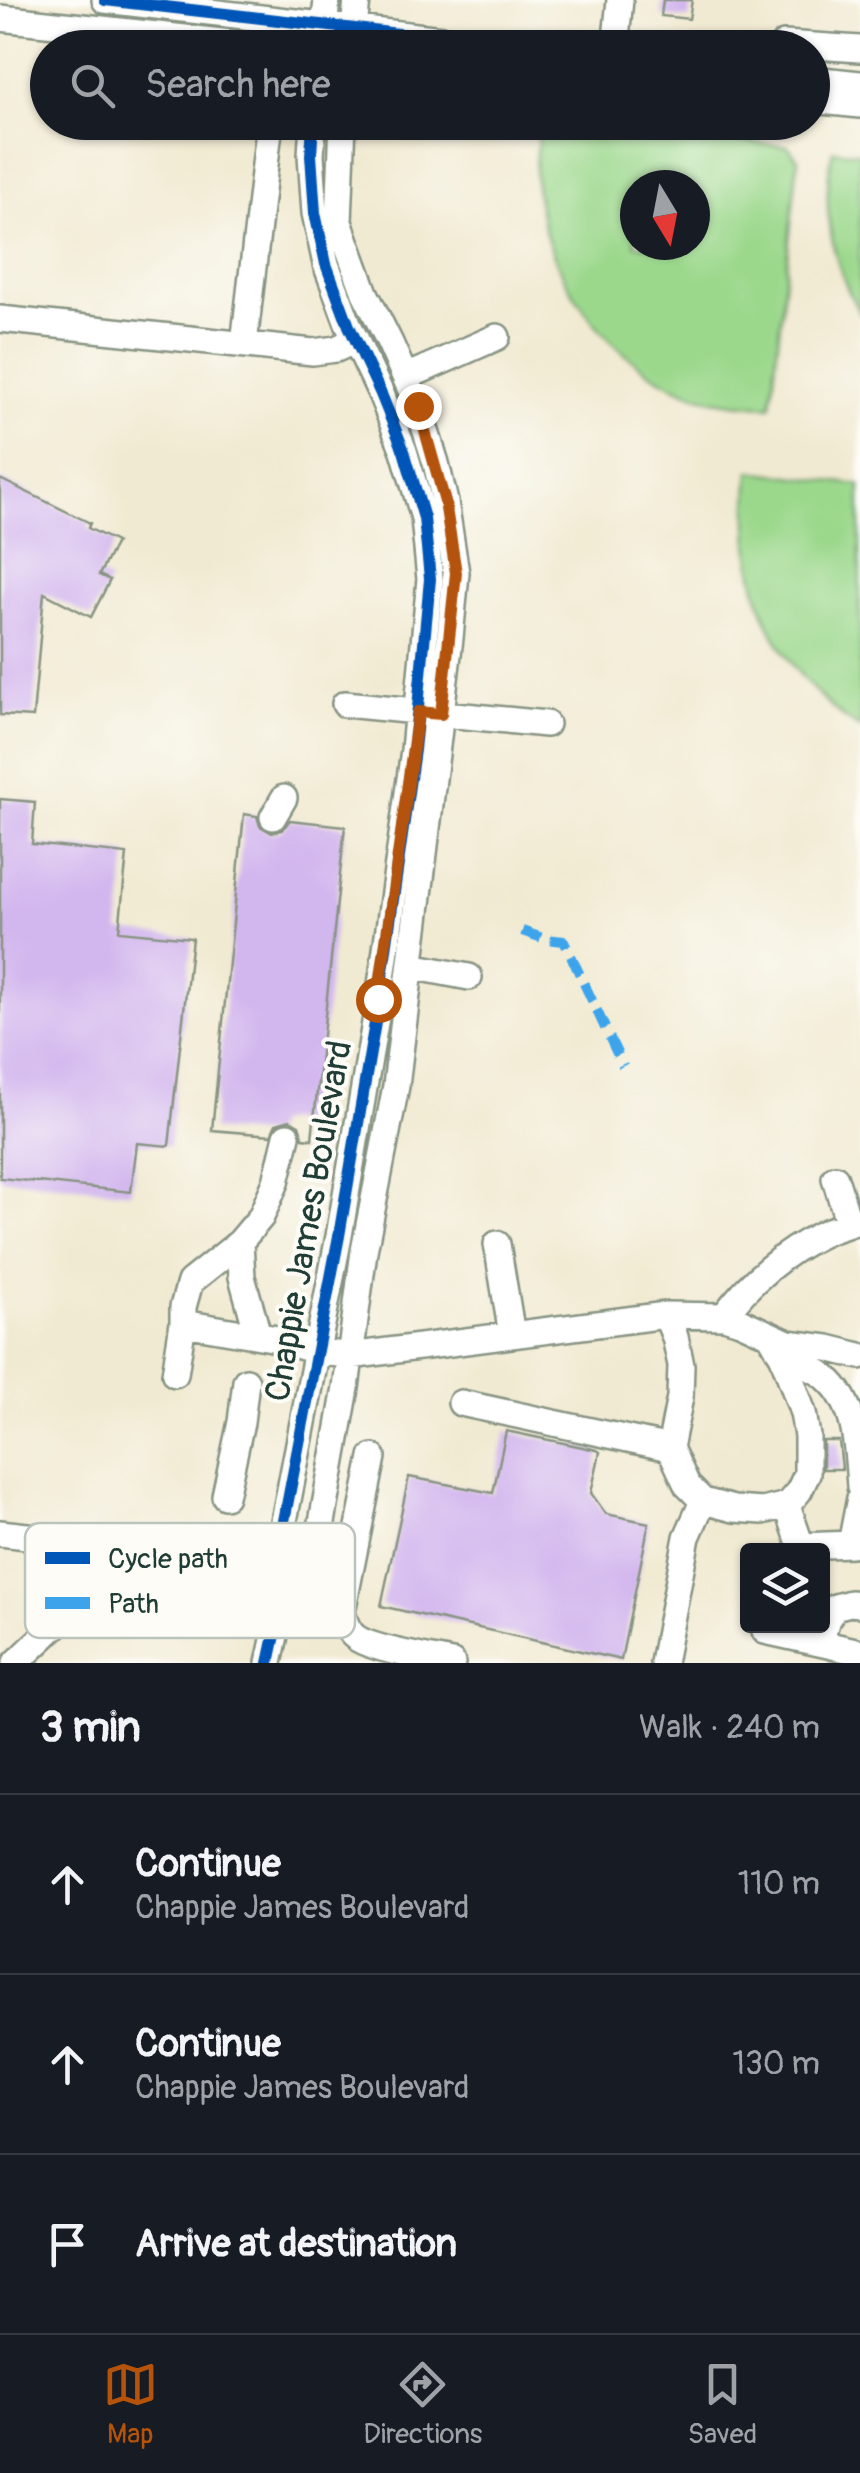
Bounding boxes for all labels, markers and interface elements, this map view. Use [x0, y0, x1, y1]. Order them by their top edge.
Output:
search box [30, 30, 830, 140]
icon: search [65, 58, 120, 113]
text: Search here [145, 61, 331, 109]
north arrow [620, 170, 710, 260]
route end [396, 384, 442, 430]
route start [356, 977, 402, 1023]
street label: Chappie James Boulevard [256, 1037, 362, 1405]
legend [25, 1523, 355, 1638]
text: Cycle path [108, 1542, 228, 1577]
map controls [740, 1543, 830, 1633]
button: layers [740, 1543, 830, 1633]
text: Path [108, 1587, 159, 1622]
text: 3 min [40, 1702, 141, 1754]
text: Walk · 240 m [639, 1708, 820, 1748]
text: Continue [135, 1840, 281, 1888]
icon: ahead [40, 1857, 95, 1912]
text: 110 m [738, 1864, 820, 1904]
text: Chappie James Boulevard [135, 1888, 469, 1928]
text: Continue [135, 2020, 281, 2068]
icon: ahead [40, 2037, 95, 2092]
text: 130 m [732, 2044, 820, 2084]
text: Chappie James Boulevard [135, 2068, 469, 2108]
icon: arrive [40, 2217, 95, 2272]
text: Arrive at destination [135, 2220, 457, 2268]
tab: Map [103, 2357, 158, 2452]
tab: Directions [363, 2357, 482, 2452]
tab: Saved [688, 2357, 757, 2452]

